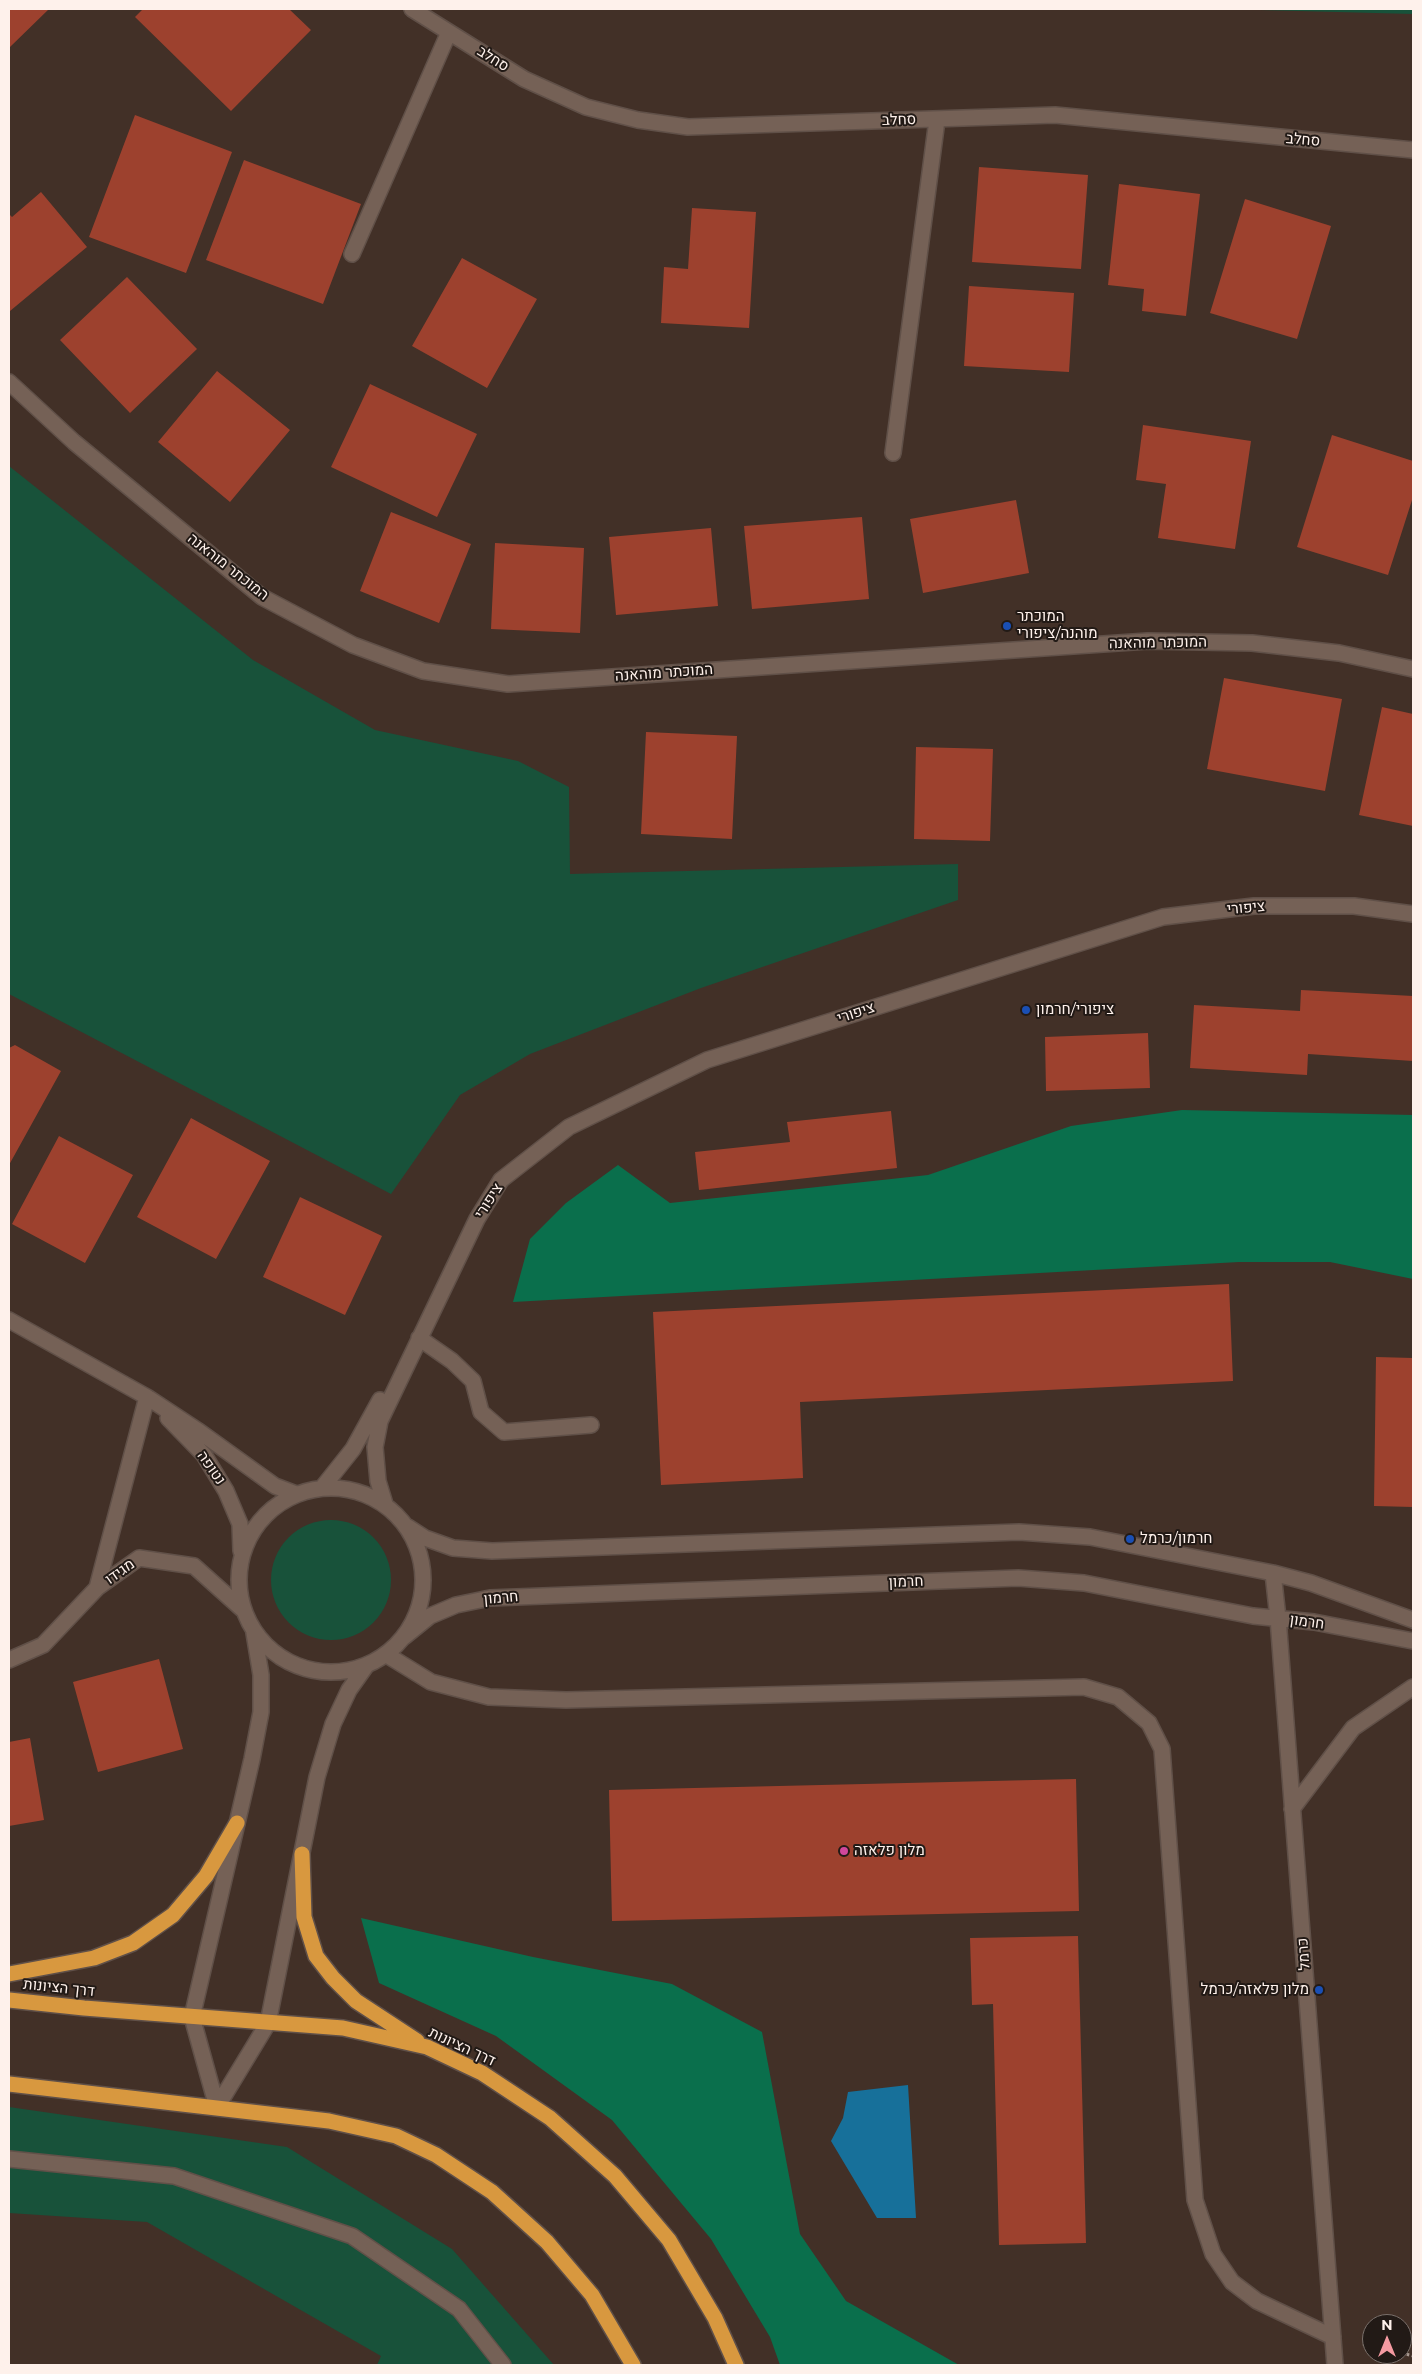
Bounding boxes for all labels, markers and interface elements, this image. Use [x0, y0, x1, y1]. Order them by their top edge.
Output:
street label: סחלב [474, 42, 512, 76]
street label: סחלב [882, 110, 916, 130]
street label: סחלב [1285, 130, 1321, 150]
street label: המוכתר מוהאנה [184, 530, 272, 604]
place label: המוכתר מוהנה/ציפורי [1017, 608, 1097, 643]
marker: המוכתר מוהנה/ציפורי [1001, 620, 1013, 632]
street label: המוכתר מוהאנה [1109, 633, 1207, 653]
street label: המוכתר מוהאנה [614, 661, 714, 685]
street label: ציפורי [1226, 897, 1266, 919]
street label: ציפורי [835, 999, 877, 1027]
place label: ציפורי/חרמון [1036, 1001, 1114, 1019]
marker: ציפורי/חרמון [1020, 1004, 1032, 1016]
street label: ציפורי [471, 1180, 507, 1222]
street label: נטופה [193, 1448, 229, 1488]
place label: חרמון/כרמל [1140, 1530, 1212, 1548]
marker: חרמון/כרמל [1124, 1533, 1136, 1545]
street label: מגידו [102, 1555, 138, 1589]
street label: חרמון [888, 1572, 924, 1592]
street label: חרמון [483, 1588, 519, 1608]
street label: חרמון [1289, 1611, 1325, 1633]
place label: מלון פלאזה [854, 1842, 925, 1860]
marker: מלון פלאזה [838, 1845, 850, 1857]
street label: כרמל [1294, 1937, 1314, 1971]
street label: דרך הציונות [22, 1975, 96, 2001]
place label: מלון פלאזה/כרמל [1201, 1981, 1309, 1999]
marker: מלון פלאזה/כרמל [1313, 1984, 1325, 1996]
street label: דרך הציונות [426, 2024, 498, 2070]
north arrow [1362, 2314, 1412, 2364]
text: N [1381, 2316, 1393, 2334]

